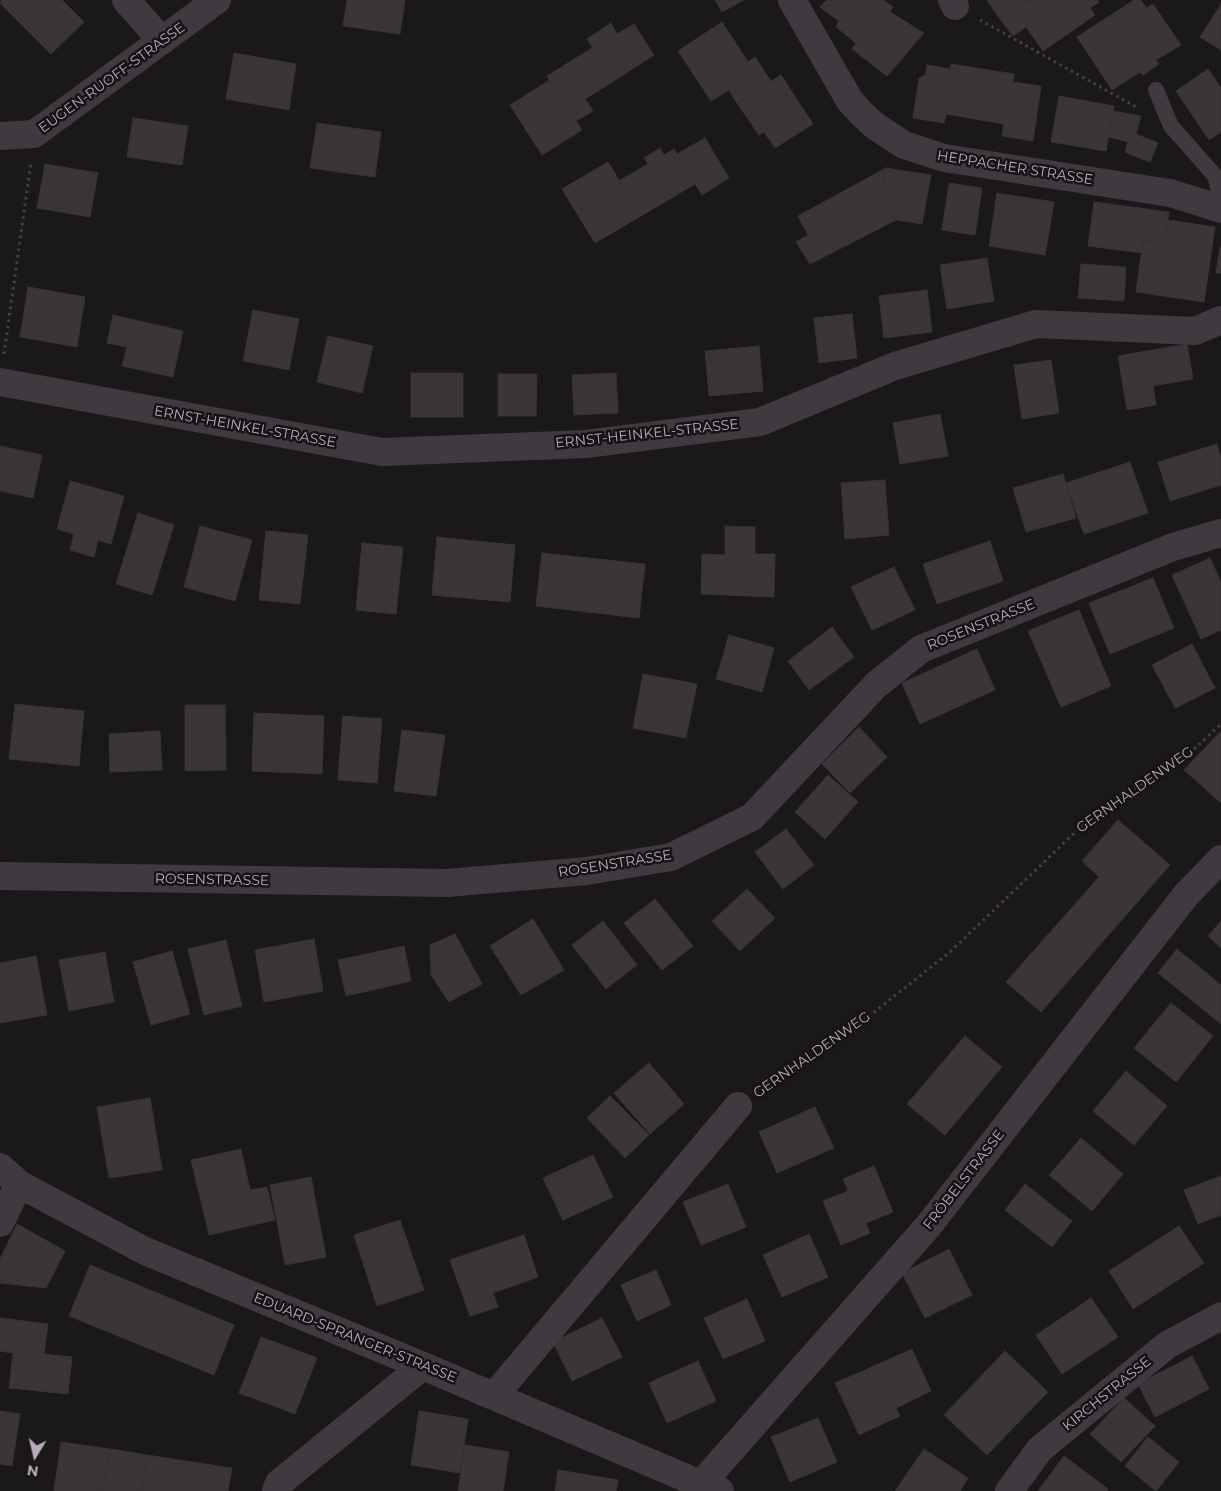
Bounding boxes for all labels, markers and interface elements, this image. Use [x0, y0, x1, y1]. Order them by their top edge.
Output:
street label: EUGEN-RUOFF-STRASSE [36, 19, 188, 137]
street label: HEPPACHER STRASSE [936, 147, 1094, 189]
street label: ERNST-HEINKEL-STRASSE [153, 403, 337, 451]
street label: ERNST-HEINKEL-STRASSE [554, 416, 740, 452]
street label: ROSENSTRASSE [925, 596, 1037, 654]
street label: GERNHALDENWEG [1073, 743, 1197, 837]
street label: ROSENSTRASSE [557, 847, 673, 881]
street label: ROSENSTRASSE [155, 871, 269, 889]
street label: GERNHALDENWEG [750, 1008, 874, 1102]
street label: FRÖBELSTRASSE [920, 1127, 1008, 1233]
street label: EDUARD-SPRANGER-STRASSE [251, 1289, 459, 1387]
street label: KIRCHSTRASSE [1059, 1353, 1155, 1435]
north arrow [10, 1431, 60, 1481]
text: N [26, 1461, 40, 1481]

